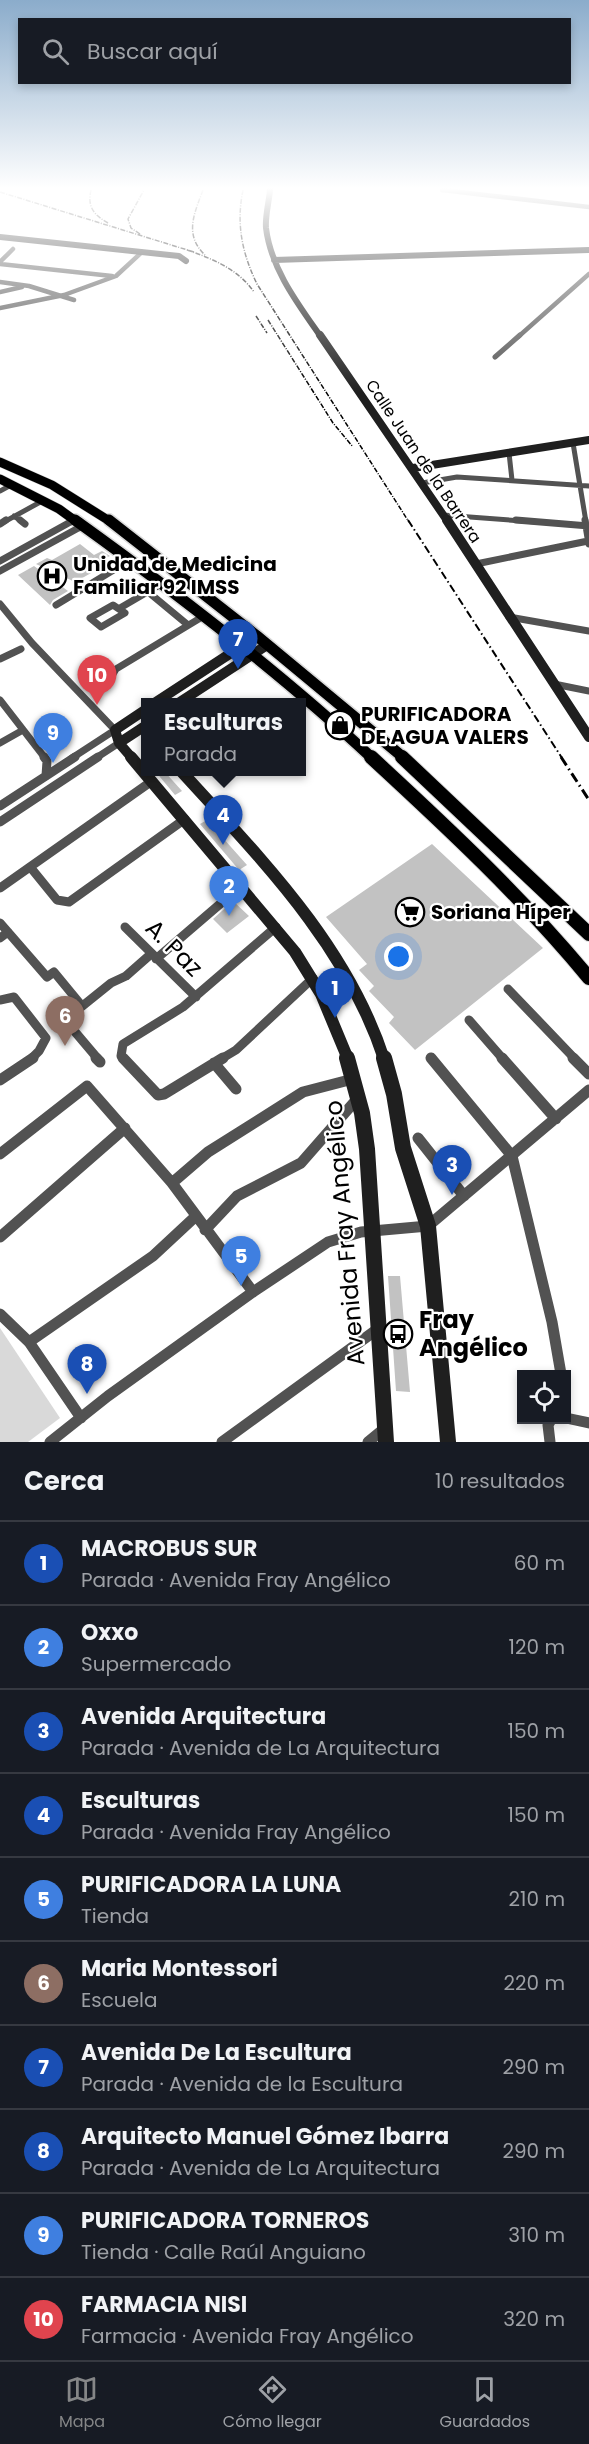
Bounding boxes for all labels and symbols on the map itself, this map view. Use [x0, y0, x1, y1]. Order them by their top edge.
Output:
street label: Calle Juan de la Barrera [360, 375, 487, 548]
place label: Unidad de Medicina Familiar 92 IMSS [73, 550, 277, 601]
hospital icon: Unidad de Medicina Familiar 92 IMSS [36, 560, 68, 592]
pin: 7 [218, 620, 258, 669]
pin: 10 [78, 656, 116, 705]
place label: PURIFICADORA DE AGUA VALERS [361, 700, 529, 751]
shop icon: PURIFICADORA DE AGUA VALERS [324, 709, 356, 741]
pin: 9 [34, 714, 72, 763]
pin: 4 [204, 796, 242, 845]
pin: 2 [210, 866, 248, 916]
supermarket icon: Soriana Híper [394, 896, 426, 928]
place label: Soriana Híper [431, 898, 571, 926]
street label: A. Paz [138, 912, 210, 984]
your location [384, 942, 413, 971]
pin: 1 [316, 968, 354, 1018]
pin: 6 [46, 996, 84, 1046]
street label: Avenida Fray Angélico [316, 1099, 373, 1367]
pin: 3 [432, 1146, 472, 1195]
pin: 5 [222, 1236, 260, 1286]
place label: Fray Angélico [419, 1303, 528, 1364]
bus stop icon: Fray Angélico [382, 1318, 414, 1350]
pin: 8 [68, 1344, 106, 1394]

